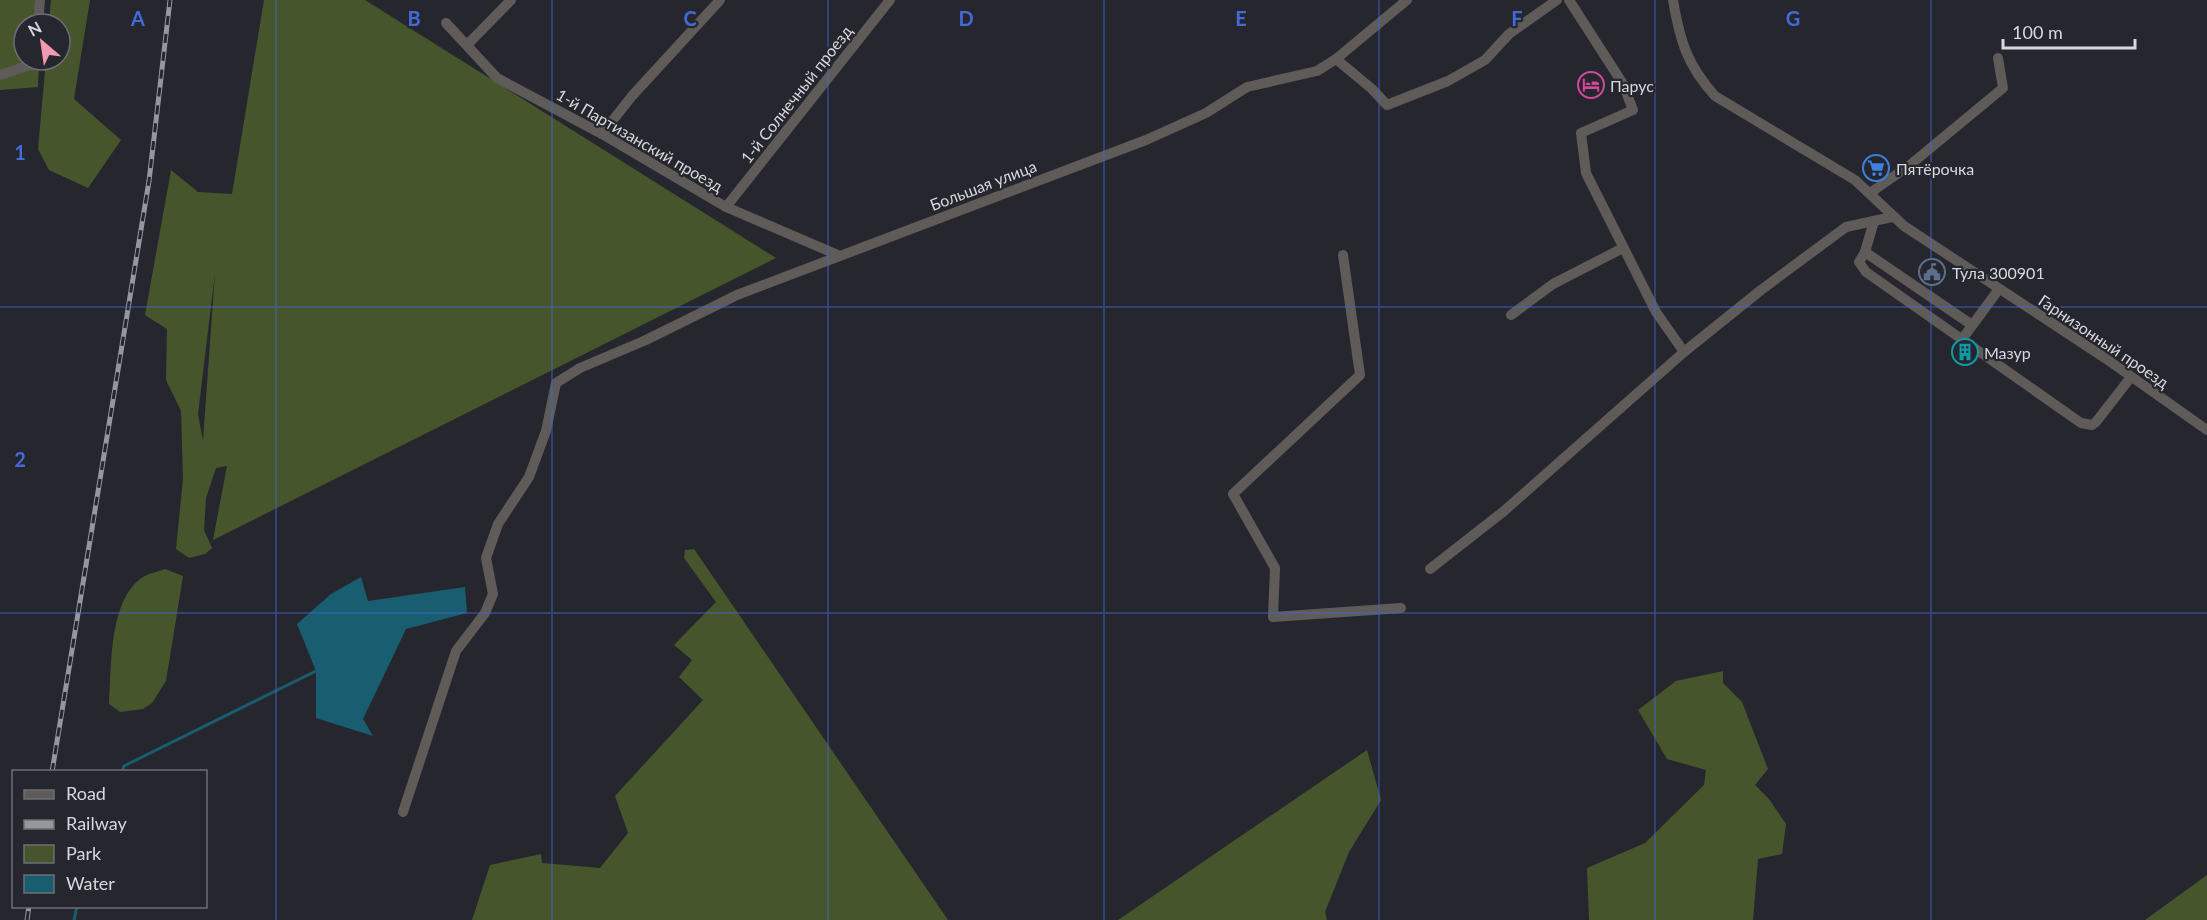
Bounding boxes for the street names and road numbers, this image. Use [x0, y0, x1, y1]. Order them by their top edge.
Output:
street label: 1-й Солнечный проезд [736, 21, 856, 167]
street label: 1-й Партизанский проезд [553, 84, 727, 196]
street label: Большая улица [927, 156, 1039, 214]
street label: Гарнизонный проезд [2035, 290, 2173, 392]

